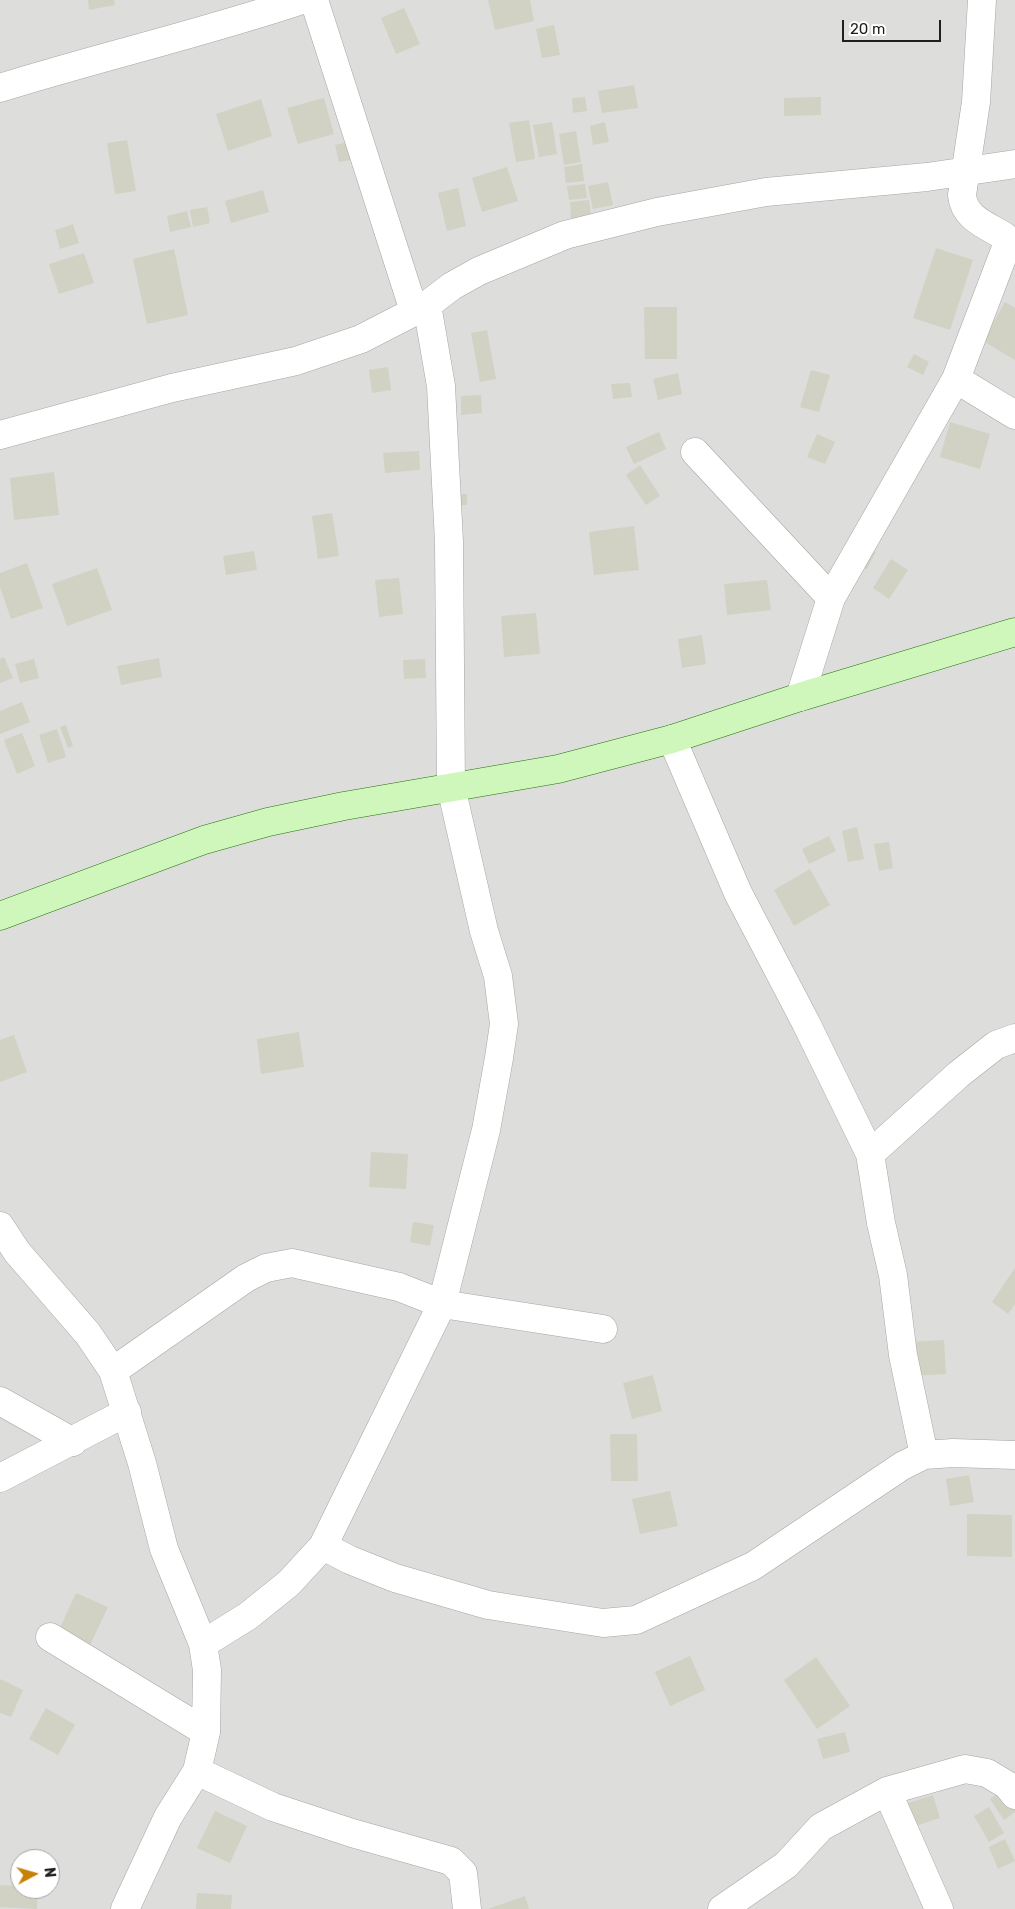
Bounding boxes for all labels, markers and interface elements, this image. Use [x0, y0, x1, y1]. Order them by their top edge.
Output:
scale bar [845, 10, 944, 42]
text: 20 m [850, 20, 885, 38]
north arrow [10, 1849, 60, 1899]
text: N [40, 1867, 58, 1878]

